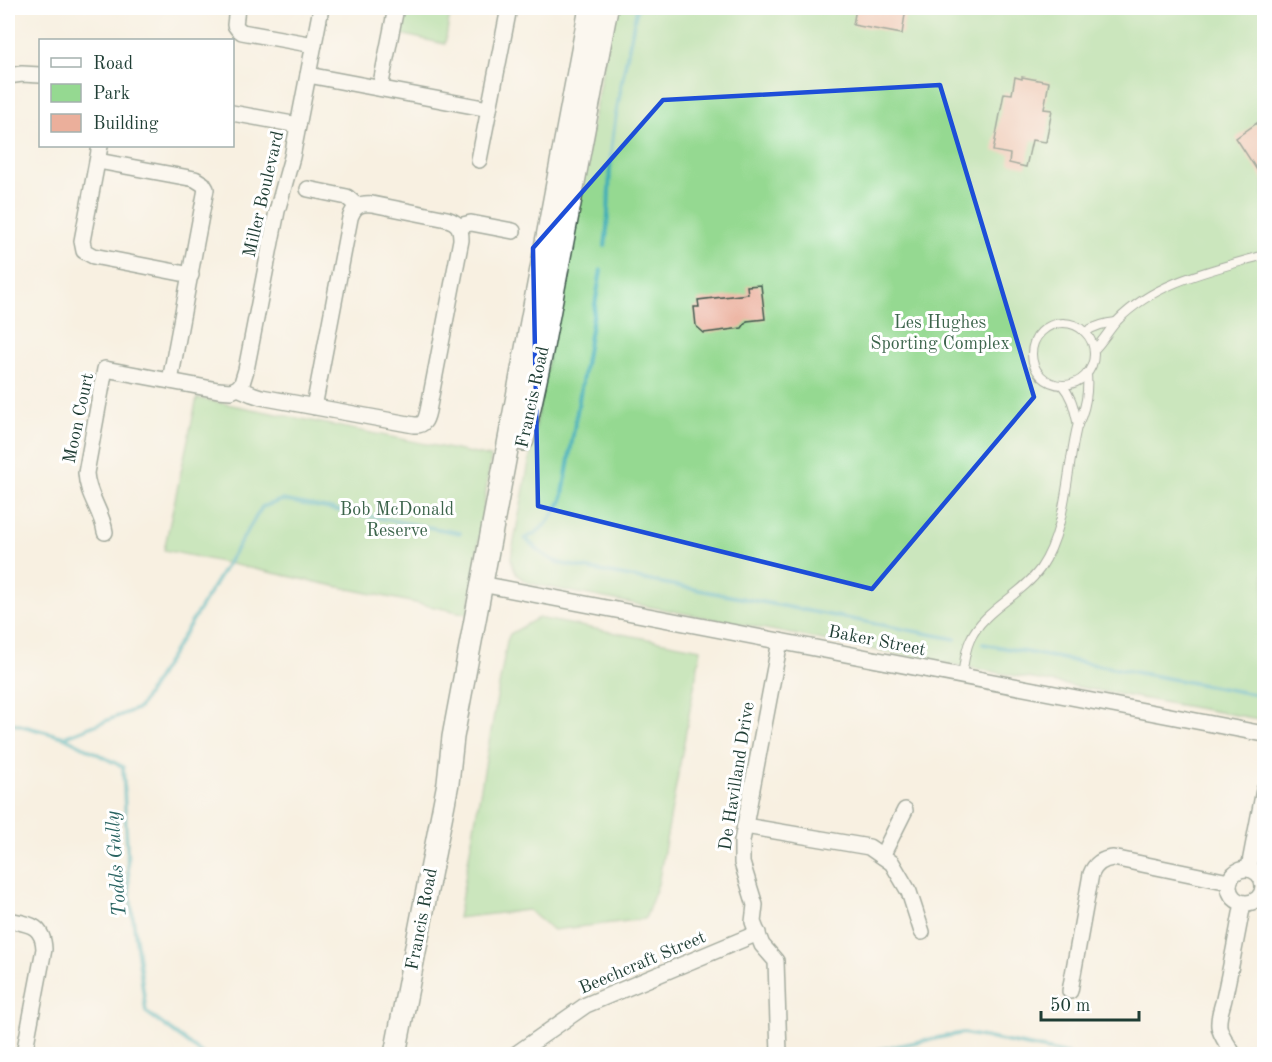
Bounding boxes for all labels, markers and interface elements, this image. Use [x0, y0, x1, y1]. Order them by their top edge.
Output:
legend [39, 39, 234, 147]
text: Road [93, 55, 133, 73]
text: Park [93, 85, 130, 103]
text: Building [93, 115, 159, 133]
street label: Miller Boulevard [241, 129, 287, 259]
park label: Les Hughes Sporting Complex [870, 314, 1010, 353]
street label: Francis Road [513, 345, 553, 450]
street label: Moon Court [61, 371, 97, 465]
park label: Bob McDonald Reserve [340, 501, 454, 540]
street label: Baker Street [826, 623, 927, 659]
street label: De Havilland Drive [716, 701, 758, 852]
water label: Todds Gully [103, 809, 131, 918]
street label: Francis Road [403, 867, 441, 972]
street label: Beechcraft Street [576, 928, 708, 998]
scale bar [1041, 984, 1138, 1022]
text: 50 m [1050, 997, 1090, 1015]

